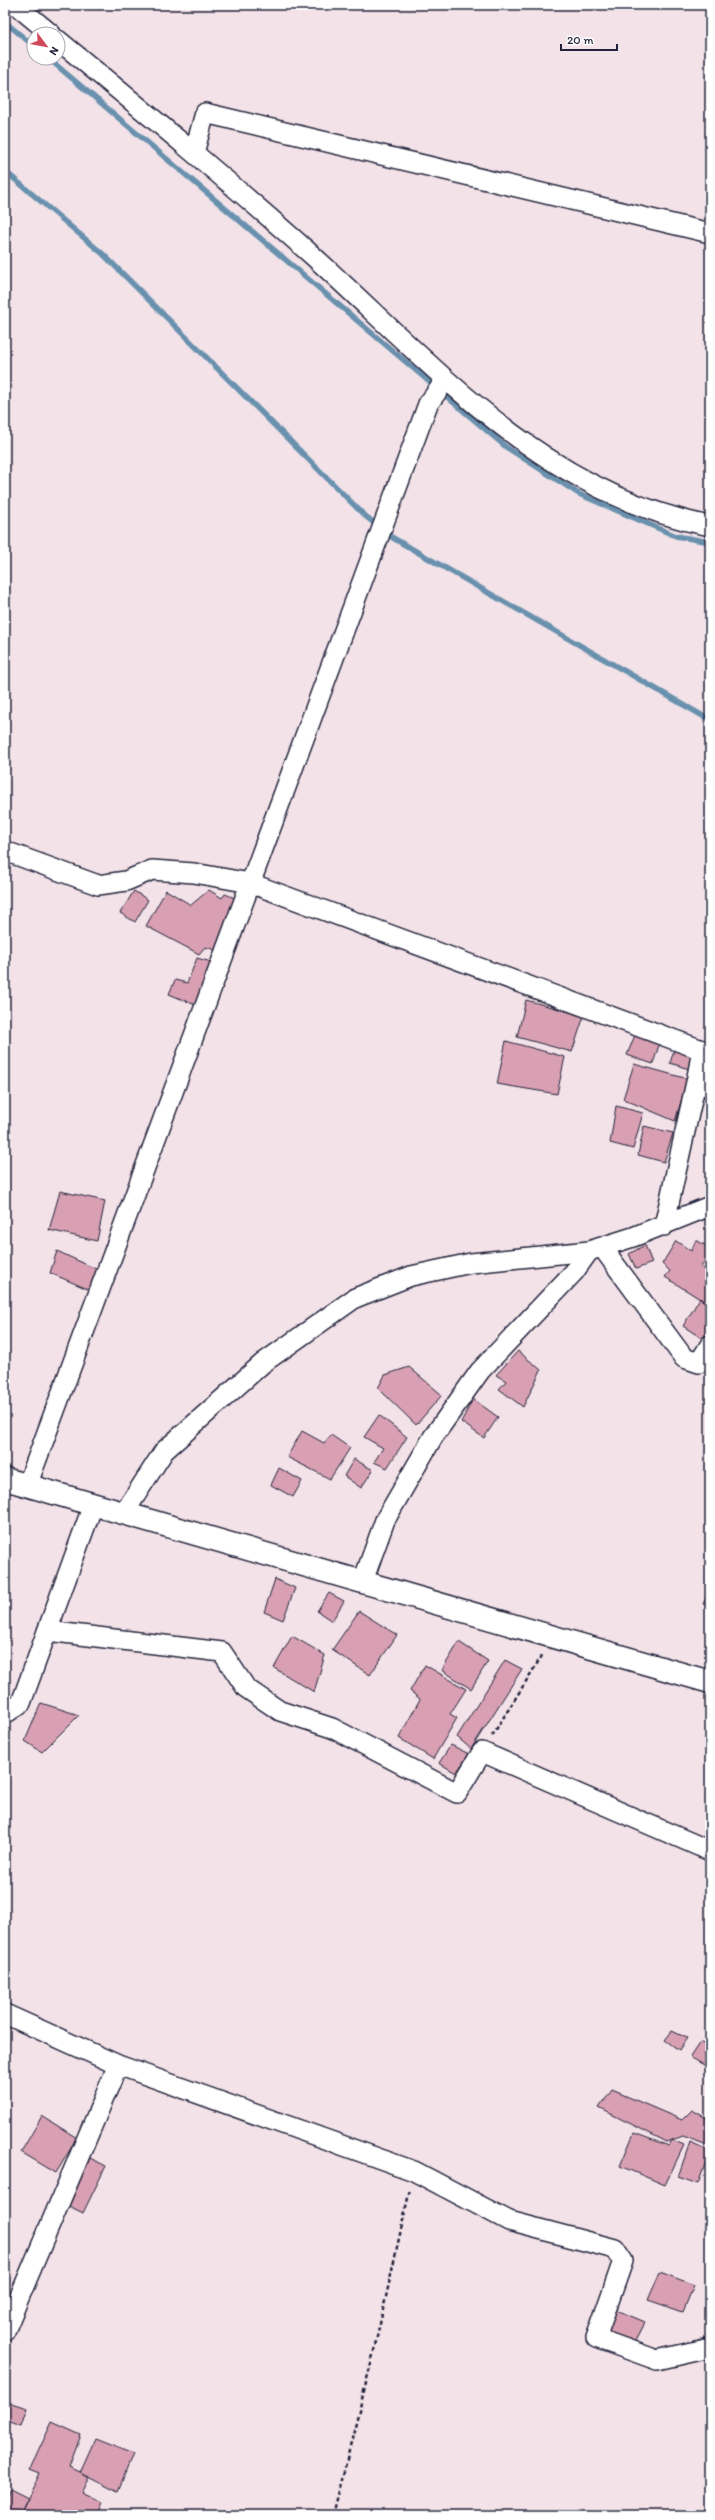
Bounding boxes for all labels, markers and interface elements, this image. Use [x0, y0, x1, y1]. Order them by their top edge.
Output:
north arrow [26, 26, 66, 66]
scale bar [561, 26, 617, 52]
text: 20 m [567, 33, 594, 47]
text: N [47, 44, 62, 58]

